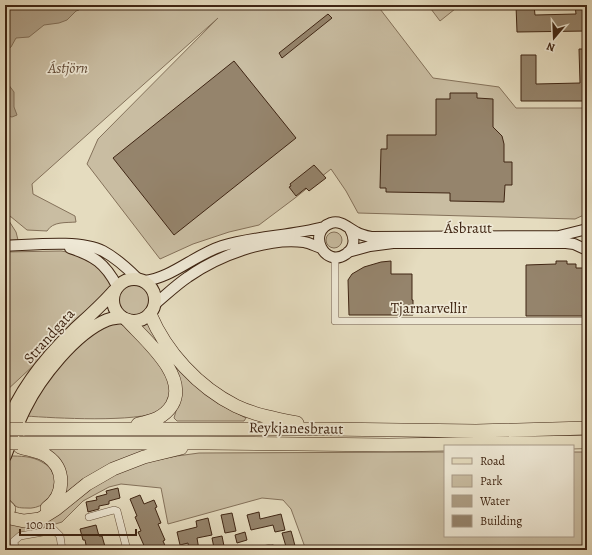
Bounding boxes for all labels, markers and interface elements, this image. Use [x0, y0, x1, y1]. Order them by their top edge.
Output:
north arrow [534, 18, 574, 58]
text: N [545, 39, 557, 55]
park label: Ástjörn [47, 58, 88, 78]
street label: Ásbraut [443, 218, 492, 238]
street label: Tjarnarvellir [391, 298, 467, 318]
street label: Strandgata [19, 304, 79, 368]
street label: Reykjanesbraut [249, 417, 343, 439]
legend [444, 445, 574, 537]
text: Road [480, 453, 506, 469]
text: Park [480, 473, 503, 489]
text: Water [479, 493, 510, 509]
scale bar [20, 511, 136, 537]
text: Building [480, 513, 522, 529]
text: 100 m [26, 517, 55, 533]

